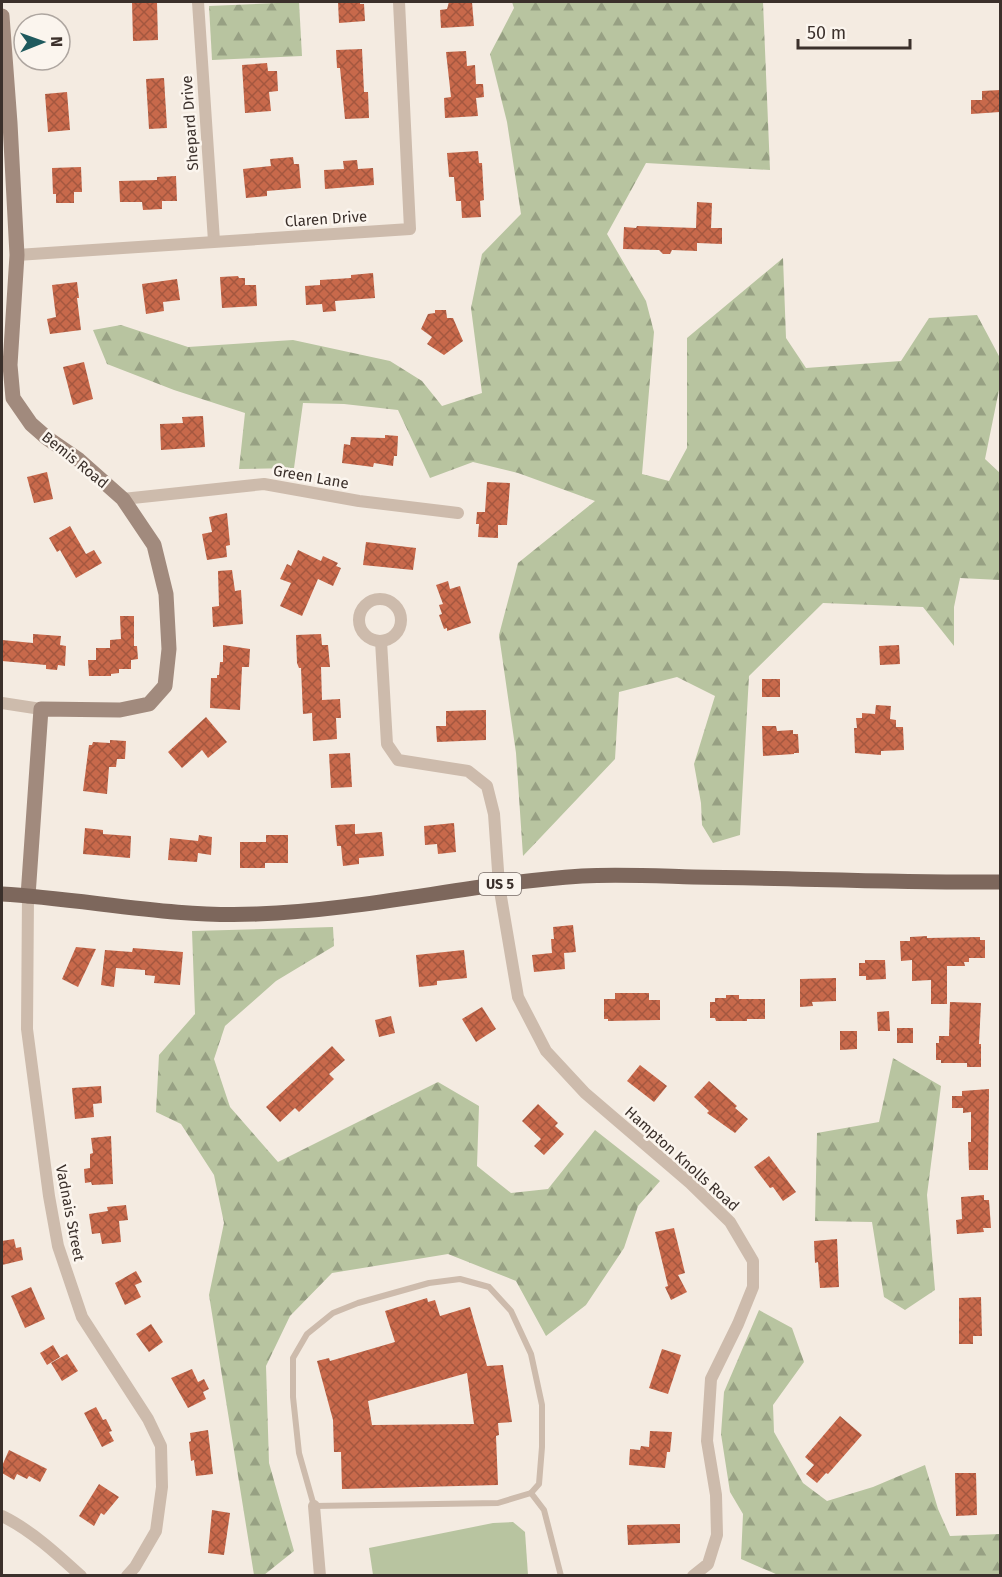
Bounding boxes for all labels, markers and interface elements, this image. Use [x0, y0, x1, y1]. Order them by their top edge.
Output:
north arrow [12, 12, 72, 72]
scale bar [798, 12, 910, 50]
text: 50 m [807, 22, 846, 44]
text: N [47, 36, 66, 47]
street label: Shepard Drive [178, 75, 202, 171]
street label: Claren Drive [284, 207, 368, 231]
street label: Bemis Road [38, 428, 112, 492]
street label: Green Lane [272, 462, 350, 492]
road number: US 5 [479, 873, 521, 895]
street label: Hampton Knolls Road [621, 1103, 743, 1215]
street label: Vadnais Street [52, 1163, 88, 1263]

